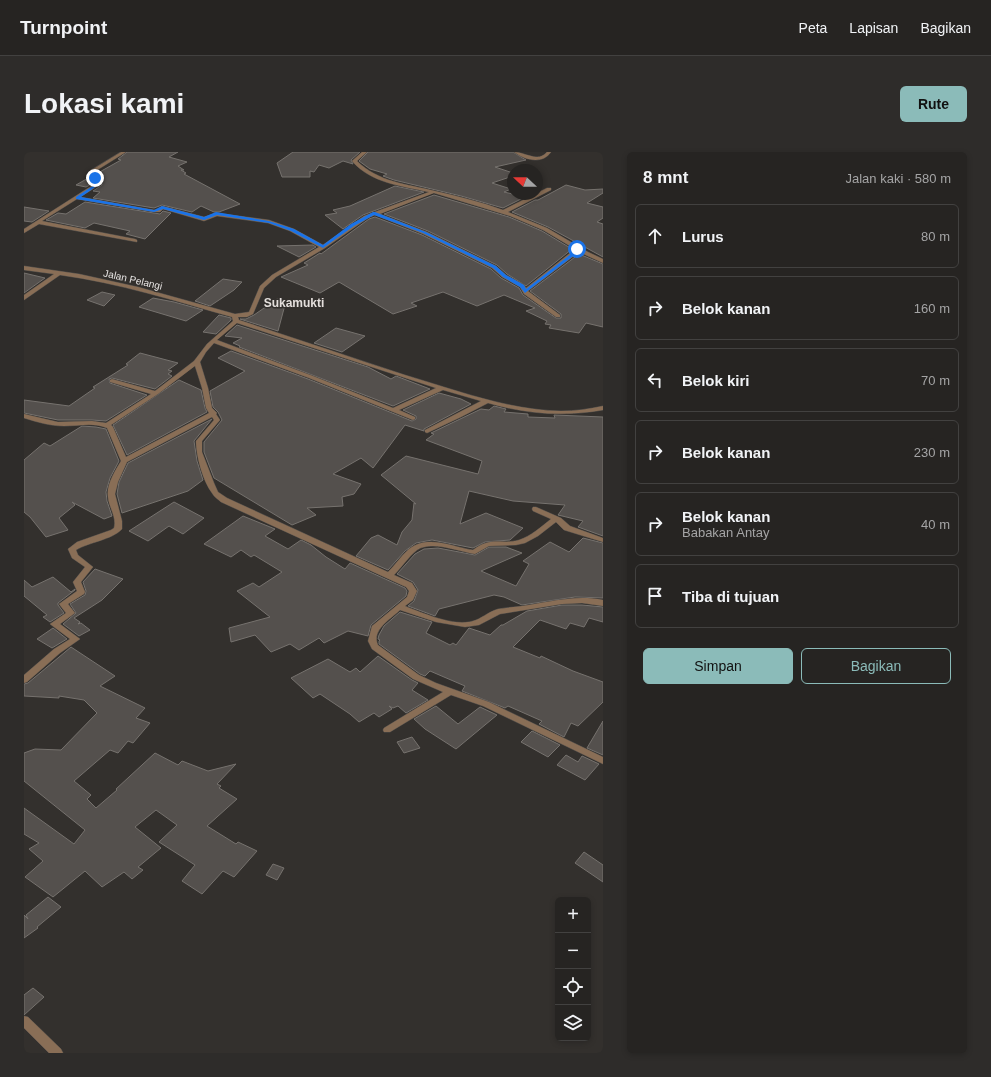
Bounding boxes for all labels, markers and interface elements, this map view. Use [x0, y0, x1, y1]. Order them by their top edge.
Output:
text: Turnpoint [20, 17, 107, 38]
text: Peta [799, 20, 827, 36]
text: Lapisan [849, 20, 898, 36]
text: Bagikan [920, 20, 971, 36]
button: Rute [900, 86, 967, 122]
text: Lokasi kami [24, 88, 184, 119]
north arrow [507, 164, 543, 200]
text: 8 mnt [643, 168, 688, 187]
route end [86, 169, 104, 187]
text: Jalan kaki · 580 m [846, 171, 951, 186]
icon: ahead [644, 225, 666, 247]
text: Lurus [682, 228, 724, 245]
text: 80 m [921, 229, 950, 244]
route start [568, 240, 586, 258]
street label: Jalan Pelangi [102, 267, 163, 292]
district label: Sukamukti [264, 296, 324, 310]
icon: right [644, 297, 666, 319]
text: Belok kanan [682, 300, 770, 317]
text: 160 m [914, 301, 950, 316]
icon: left [644, 369, 666, 391]
text: Belok kiri [682, 372, 750, 389]
text: 70 m [921, 373, 950, 388]
icon: right [644, 441, 666, 463]
text: Belok kanan [682, 444, 770, 461]
text: 230 m [914, 445, 950, 460]
text: Belok kanan [682, 508, 770, 525]
icon: right [644, 513, 666, 535]
text: 40 m [921, 517, 950, 532]
text: Babakan Antay [682, 525, 769, 540]
icon: arrive [644, 585, 666, 607]
text: Tiba di tujuan [682, 588, 779, 605]
button: Simpan [643, 648, 793, 684]
button: Bagikan [801, 648, 951, 684]
map controls [555, 897, 591, 1041]
button: + [555, 897, 591, 933]
button: − [555, 933, 591, 969]
button: locate [555, 969, 591, 1005]
button: layers [555, 1005, 591, 1041]

